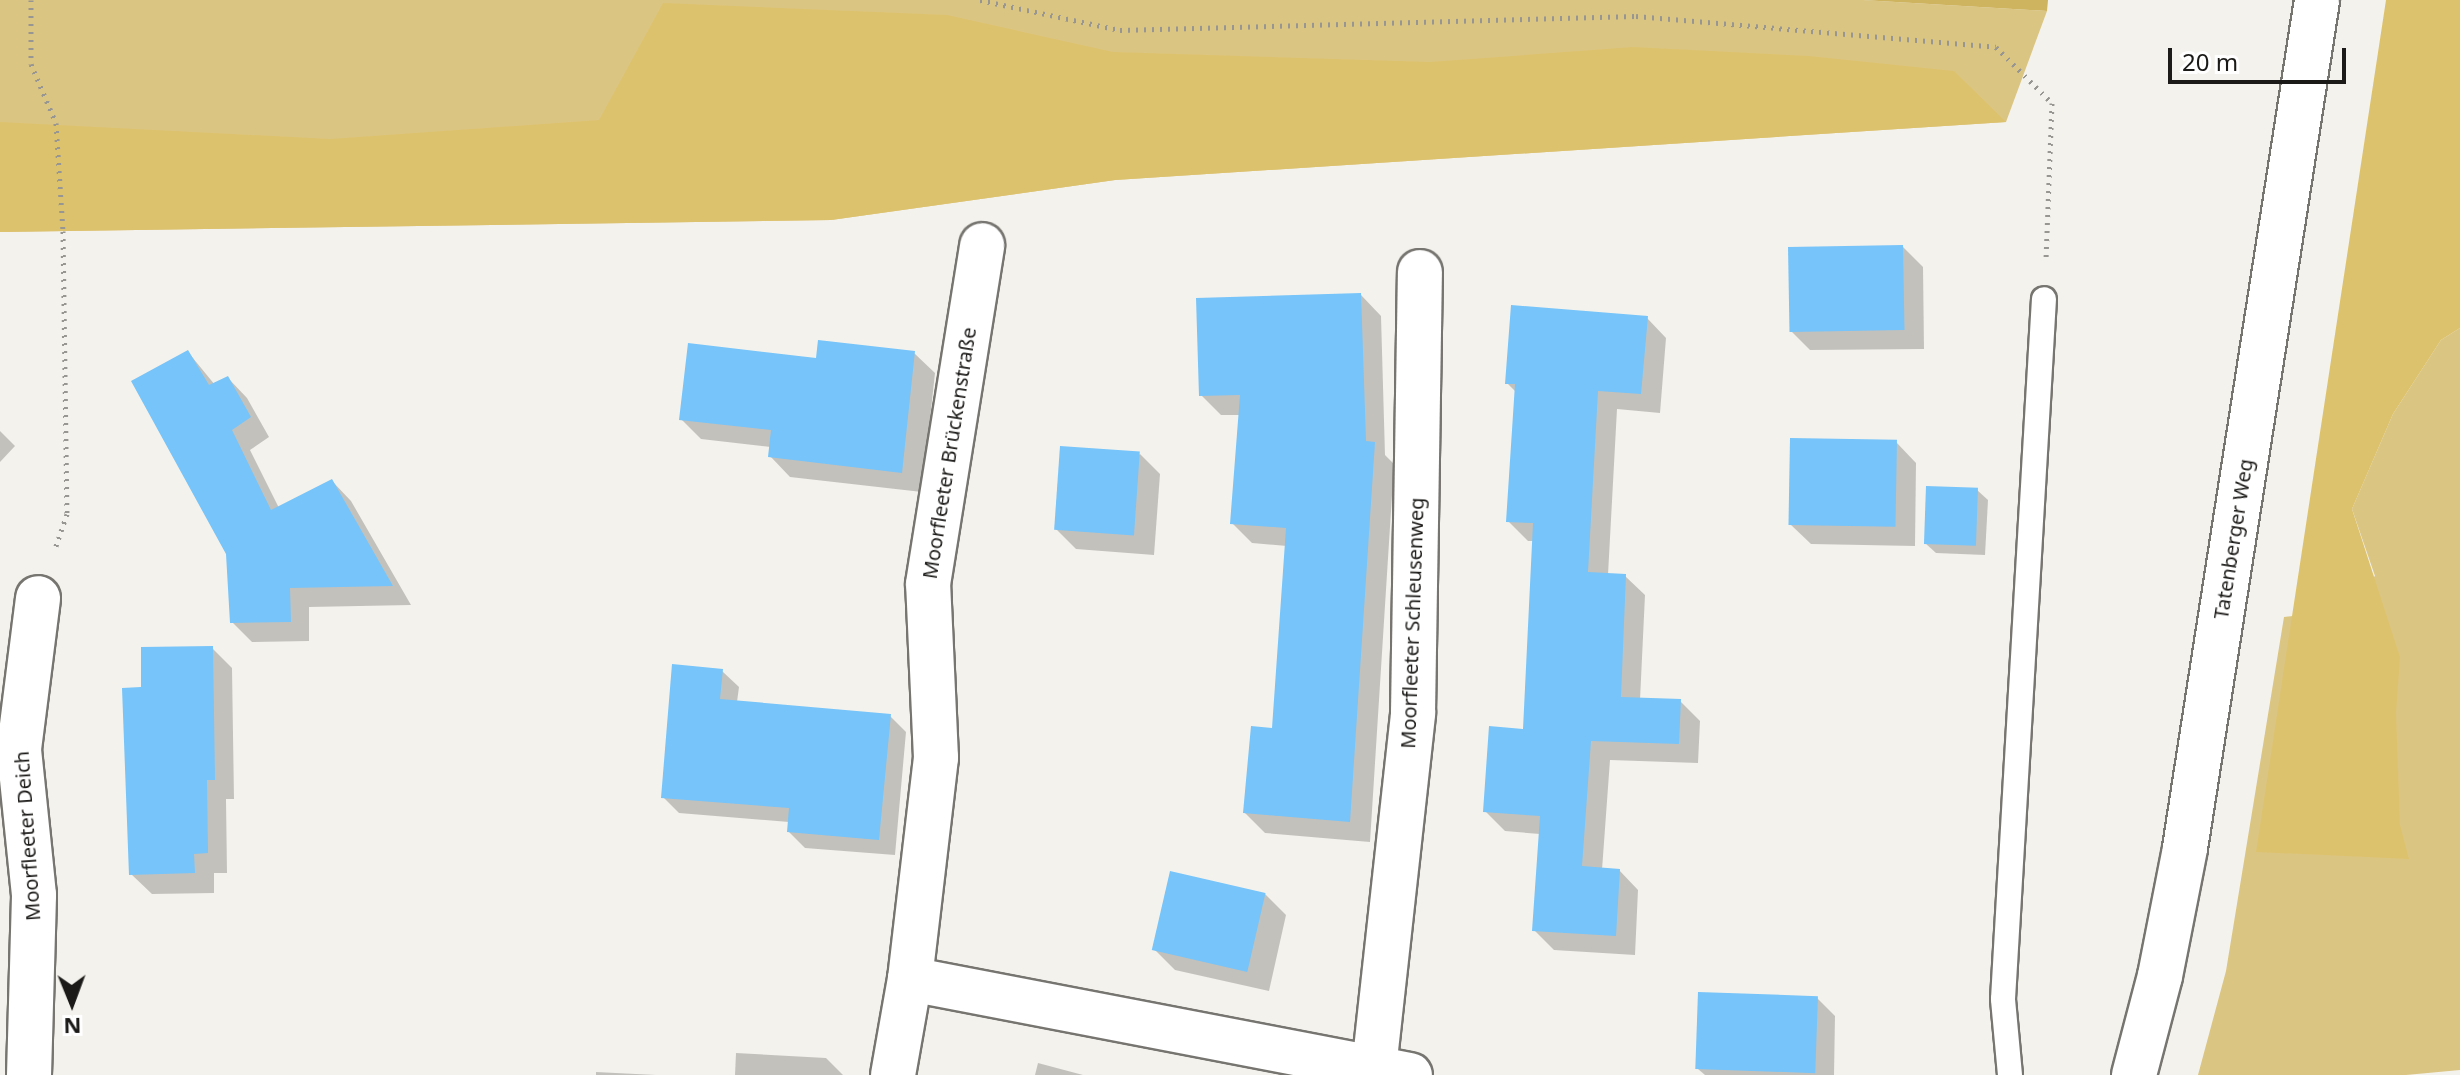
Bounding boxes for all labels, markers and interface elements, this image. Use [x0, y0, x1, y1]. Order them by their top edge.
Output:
scale bar [2172, 32, 2350, 82]
text: 20 m [2182, 45, 2238, 78]
street label: Moorfleeter Brückenstraße [917, 325, 981, 581]
street label: Tatenberger Weg [2208, 457, 2258, 621]
street label: Moorfleeter Schleusenweg [1396, 497, 1428, 749]
street label: Moorfleeter Deich [9, 750, 45, 922]
north arrow [32, 963, 112, 1043]
text: N [63, 1012, 82, 1042]

